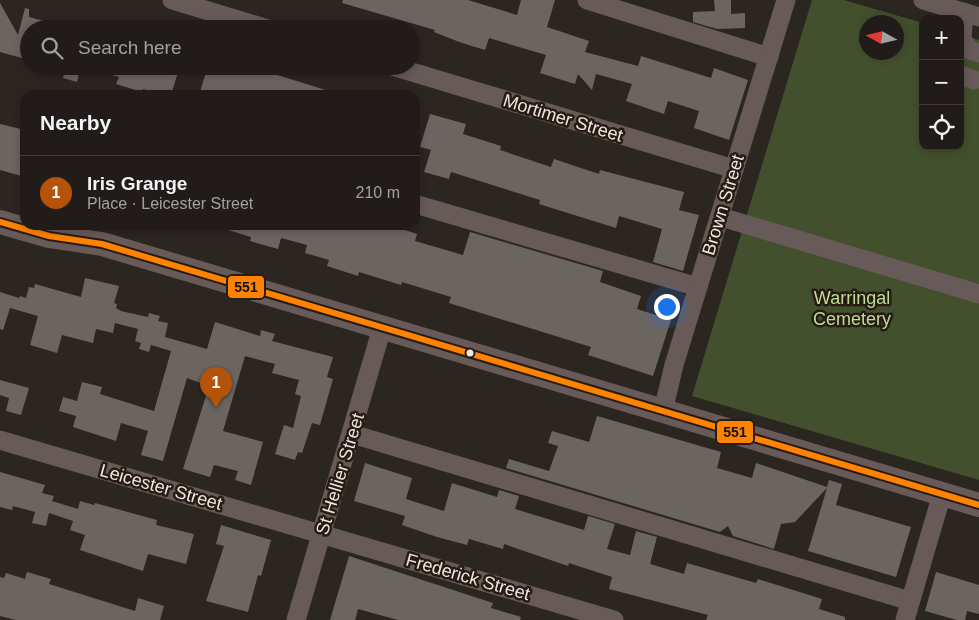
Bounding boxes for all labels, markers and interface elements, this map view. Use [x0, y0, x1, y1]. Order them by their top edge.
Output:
north arrow [859, 15, 904, 60]
map controls [919, 15, 964, 150]
button: + [919, 15, 964, 60]
search box [20, 20, 420, 75]
icon: search [38, 34, 66, 62]
text: Search here [78, 37, 182, 58]
button: − [919, 60, 964, 105]
street label: Mortimer Street [501, 90, 625, 146]
button: locate [919, 105, 964, 150]
text: Nearby [40, 111, 111, 134]
street label: Brown Street [698, 152, 748, 258]
text: Iris Grange [87, 173, 187, 194]
text: 1 [52, 184, 60, 201]
text: 210 m [356, 184, 400, 201]
text: Place · Leicester Street [87, 195, 253, 212]
line badge: 551 [227, 275, 265, 299]
text: 551 [234, 279, 258, 295]
park label: Warringal Cemetery [813, 288, 891, 329]
your location [654, 294, 680, 320]
unlabelled marker [465, 348, 475, 358]
pin: 1 [200, 367, 232, 408]
street label: St Hellier Street [312, 411, 368, 537]
line badge: 551 [716, 420, 754, 444]
text: 551 [723, 424, 747, 440]
street label: Leicester Street [98, 460, 224, 514]
street label: Frederick Street [404, 550, 532, 604]

